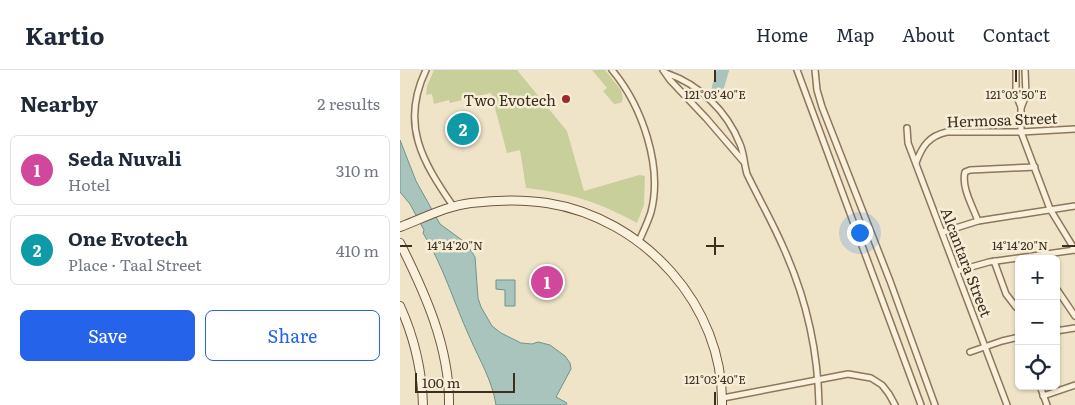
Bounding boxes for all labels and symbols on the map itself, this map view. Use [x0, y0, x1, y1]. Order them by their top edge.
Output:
text: 121°03'40"E [684, 85, 746, 103]
text: 121°03'50"E [985, 85, 1047, 103]
place label: Two Evotech [463, 88, 556, 111]
marker: Two Evotech [560, 93, 572, 105]
street label: Hermosa Street [946, 106, 1058, 132]
pin: 2 [447, 110, 479, 148]
street label: Alcantara Street [936, 204, 998, 320]
your location [847, 220, 873, 246]
text: 14°14'20"N [427, 236, 483, 254]
text: 14°14'20"N [992, 236, 1048, 254]
pin: 1 [531, 263, 563, 301]
scale bar [415, 370, 515, 393]
text: 121°03'40"E [684, 370, 746, 388]

